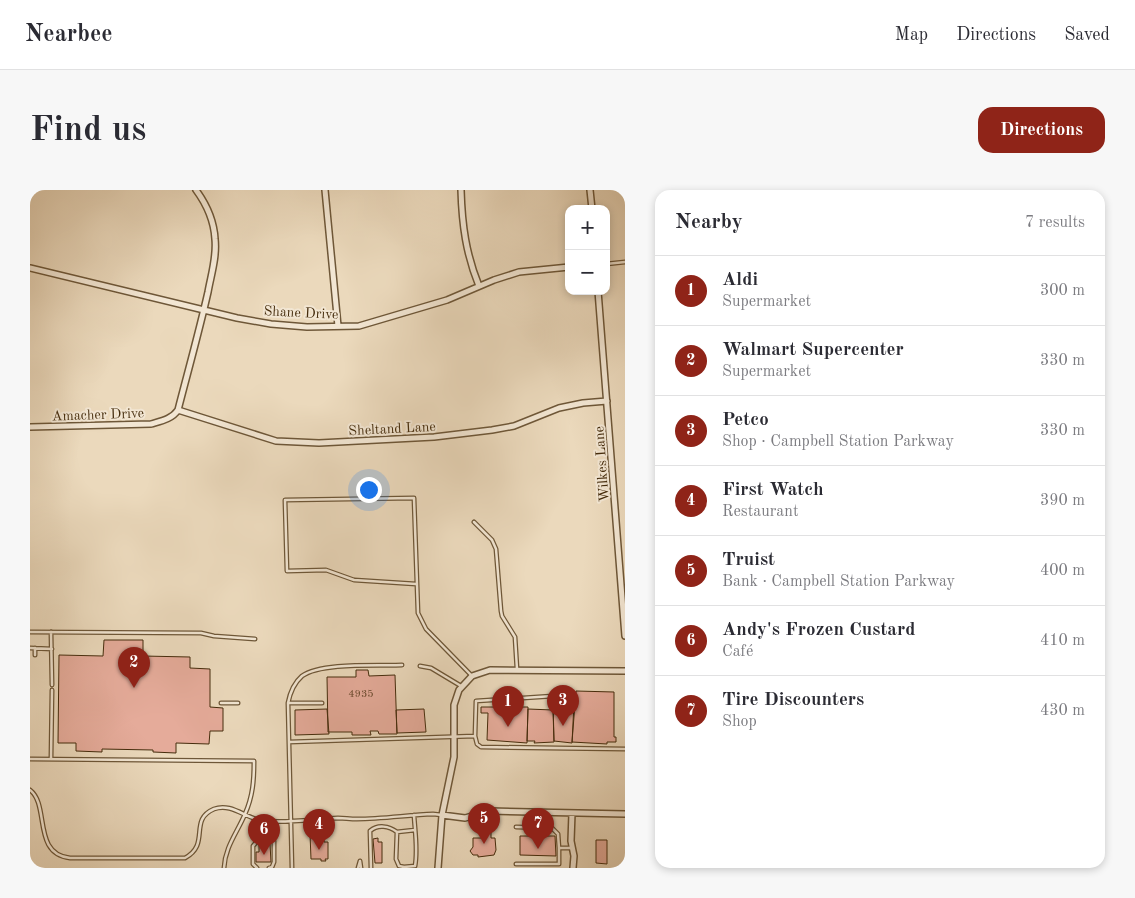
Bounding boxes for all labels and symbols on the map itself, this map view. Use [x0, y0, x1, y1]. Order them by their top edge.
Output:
street label: Shane Drive [263, 304, 339, 322]
street label: Amacher Drive [52, 406, 144, 424]
street label: Sheltand Lane [348, 420, 436, 438]
street label: Wilkes Lane [592, 426, 612, 502]
your location [356, 477, 382, 503]
pin: 2 [118, 647, 150, 688]
pin: 3 [547, 685, 579, 726]
pin: 1 [492, 686, 524, 727]
house number: 4935 [348, 689, 374, 700]
pin: 5 [468, 803, 500, 844]
pin: 7 [522, 808, 554, 849]
pin: 4 [303, 809, 335, 850]
pin: 6 [248, 814, 280, 855]

